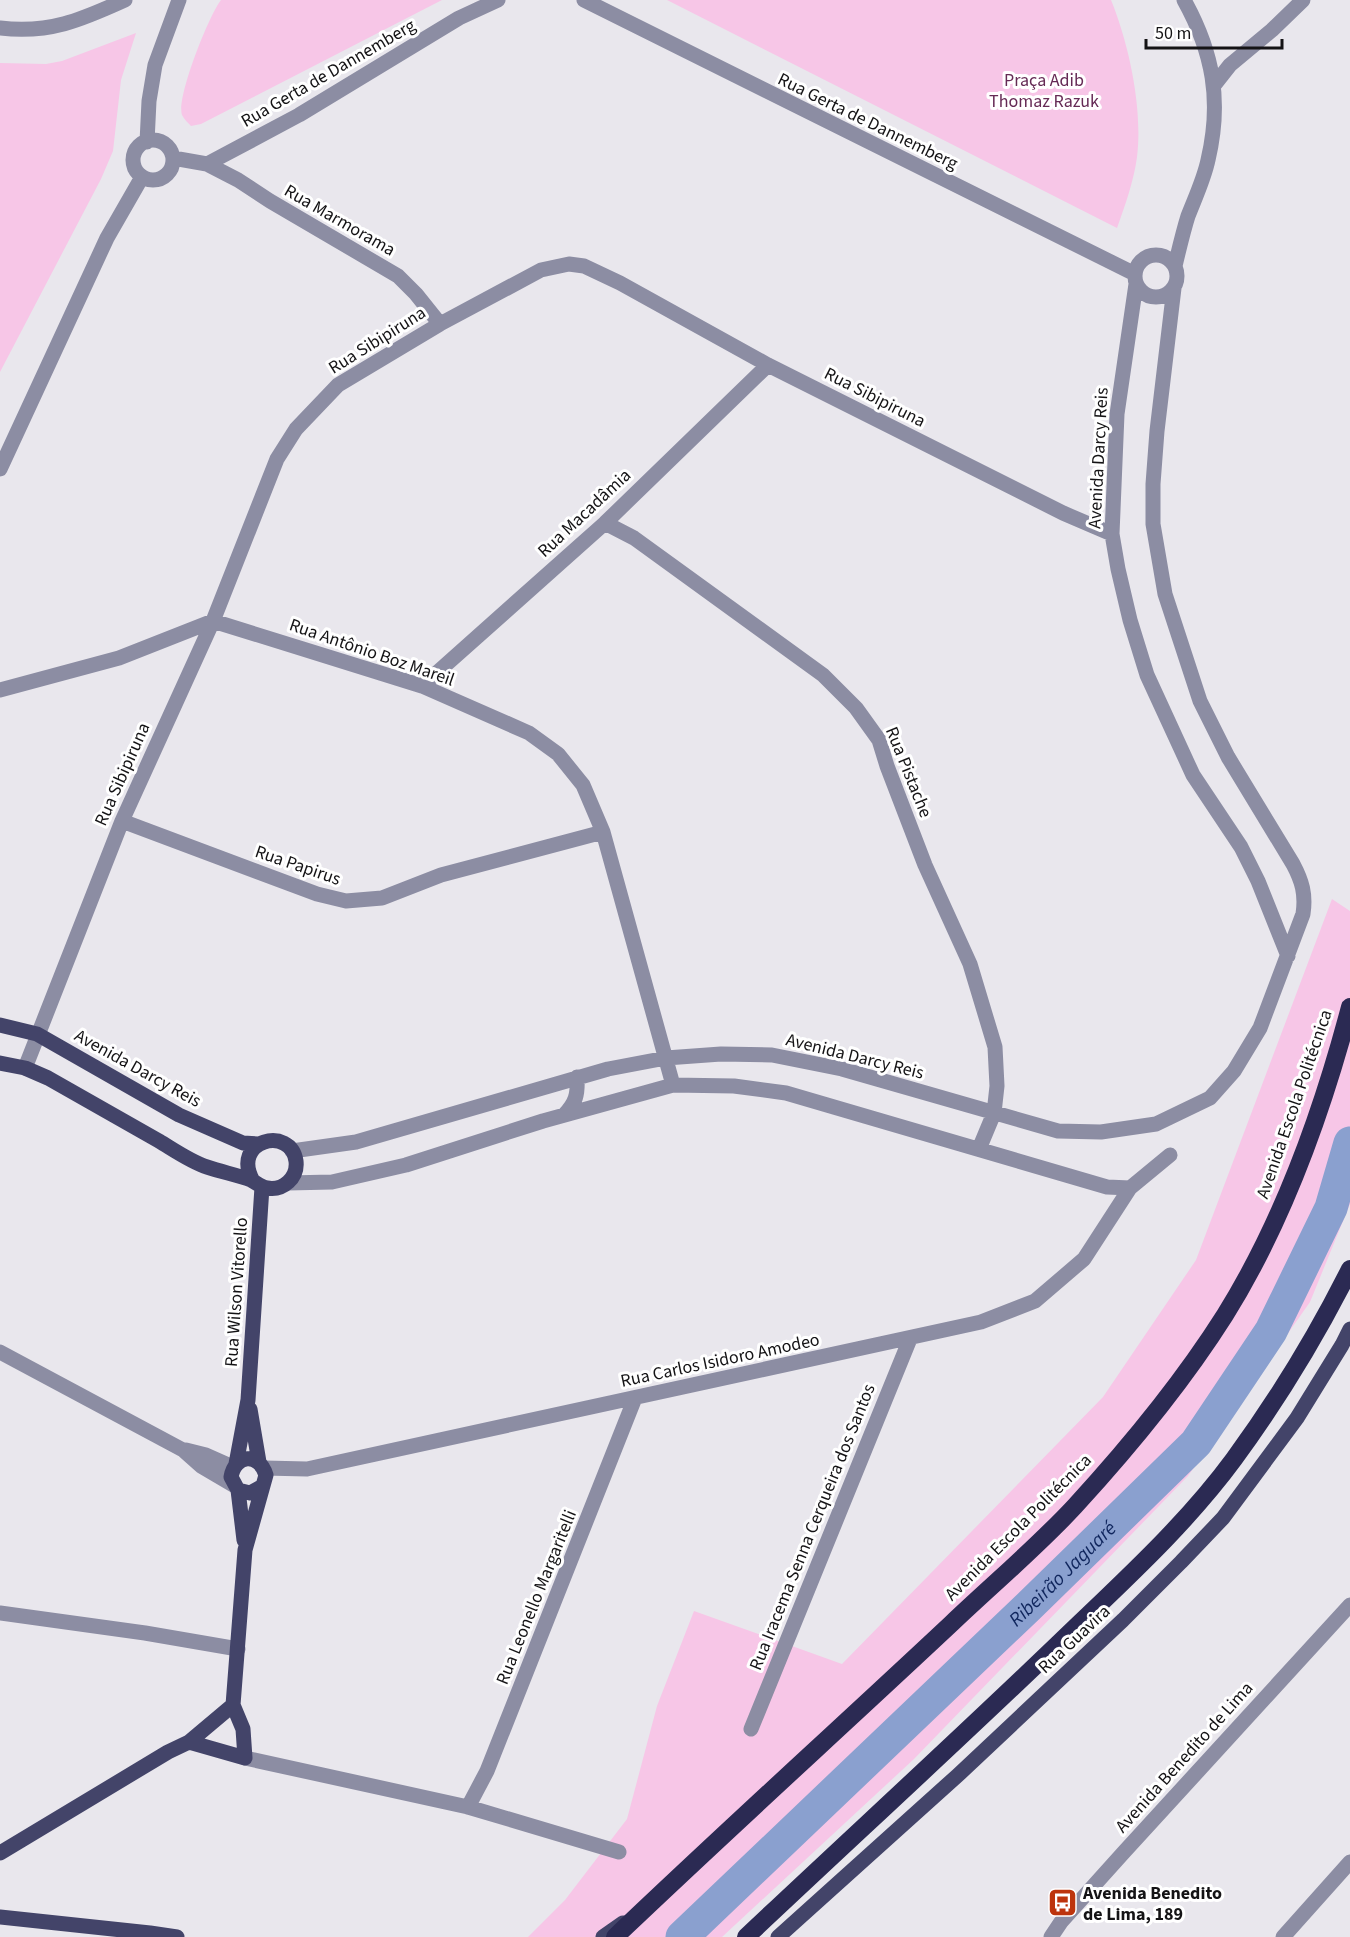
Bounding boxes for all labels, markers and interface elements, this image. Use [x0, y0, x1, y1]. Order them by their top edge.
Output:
scale bar [1146, 12, 1282, 50]
street label: Rua Gerta de Dannemberg [236, 13, 420, 134]
text: 50 m [1155, 21, 1191, 46]
street label: Rua Gerta de Dannemberg [774, 67, 962, 176]
park label: Praça Adib Thomaz Razuk [989, 68, 1099, 114]
street label: Rua Marmorama [280, 178, 400, 262]
street label: Rua Sibipiruna [324, 301, 431, 380]
street label: Rua Sibipiruna [820, 361, 930, 434]
street label: Avenida Darcy Reis [1082, 387, 1115, 529]
street label: Rua Macadâmia [532, 463, 637, 563]
street label: Rua Antônio Boz Mareil [286, 612, 458, 692]
street label: Rua Sibipiruna [89, 719, 156, 830]
street label: Rua Pistache [879, 723, 938, 822]
street label: Rua Papirus [252, 839, 344, 892]
street label: Avenida Escola Politécnica [1250, 1006, 1339, 1202]
street label: Avenida Darcy Reis [70, 1023, 206, 1114]
street label: Avenida Darcy Reis [783, 1027, 926, 1086]
street label: Rua Wilson Vitorello [219, 1216, 254, 1368]
street label: Rua Carlos Isidoro Amodeo [618, 1327, 822, 1394]
street label: Rua Iracema Senna Cerqueira dos Santos [743, 1380, 882, 1674]
street label: Avenida Escola Politécnica [939, 1448, 1097, 1606]
street label: Rua Leonello Margaritelli [490, 1506, 583, 1688]
water label: Ribeirão Jaguaré [1003, 1515, 1123, 1633]
street label: Rua Guavira [1033, 1599, 1116, 1679]
street label: Avenida Benedito de Lima [1110, 1676, 1259, 1838]
place label: Avenida Benedito de Lima, 189 [1082, 1881, 1222, 1927]
bus stop icon: Avenida Benedito de Lima, 189 [1046, 1887, 1078, 1919]

